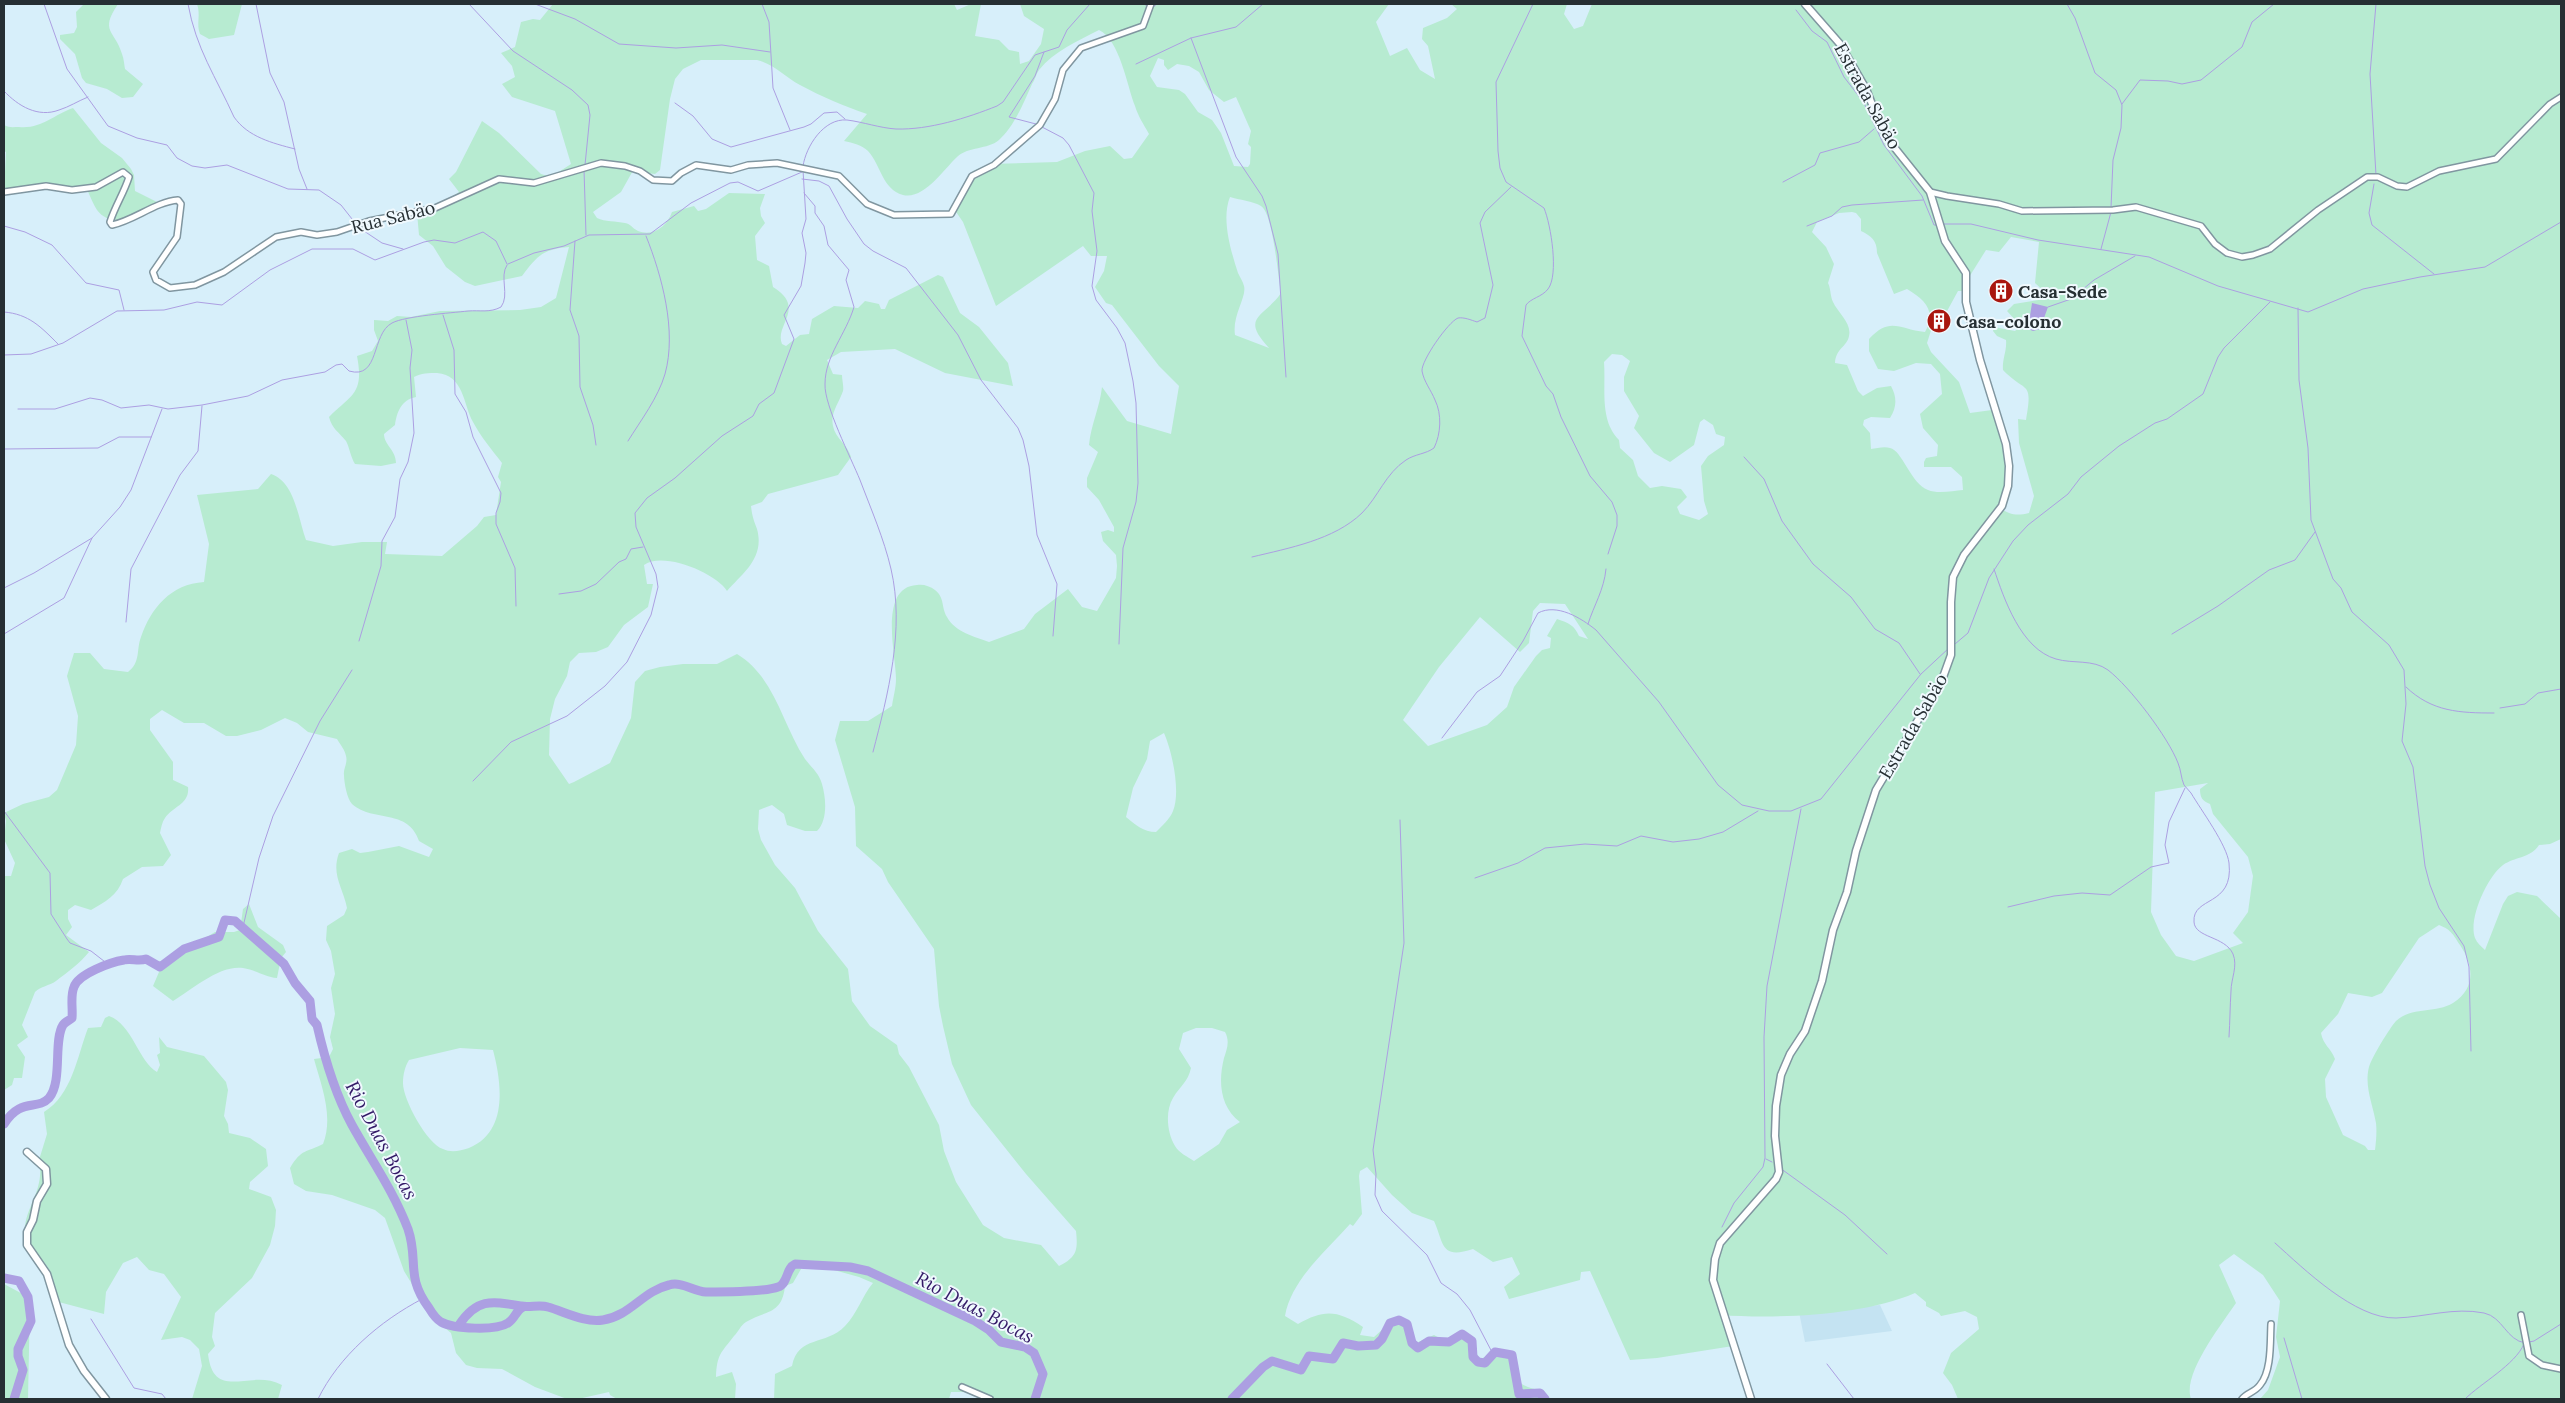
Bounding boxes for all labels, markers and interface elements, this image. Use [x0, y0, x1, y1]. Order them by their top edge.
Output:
street label: Estrada Sabäo [1829, 39, 1907, 153]
street label: Rua Sabäo [349, 195, 437, 239]
building icon: Casa-Sede [1988, 278, 2014, 304]
place label: Casa-Sede [2018, 280, 2107, 303]
building icon: Casa-colono [1926, 308, 1952, 334]
place label: Casa-colono [1956, 310, 2061, 333]
street label: Estrada Sabäo [1874, 669, 1952, 783]
water label: Rio Duas Bocas [341, 1077, 423, 1203]
water label: Rio Duas Bocas [912, 1266, 1038, 1348]

